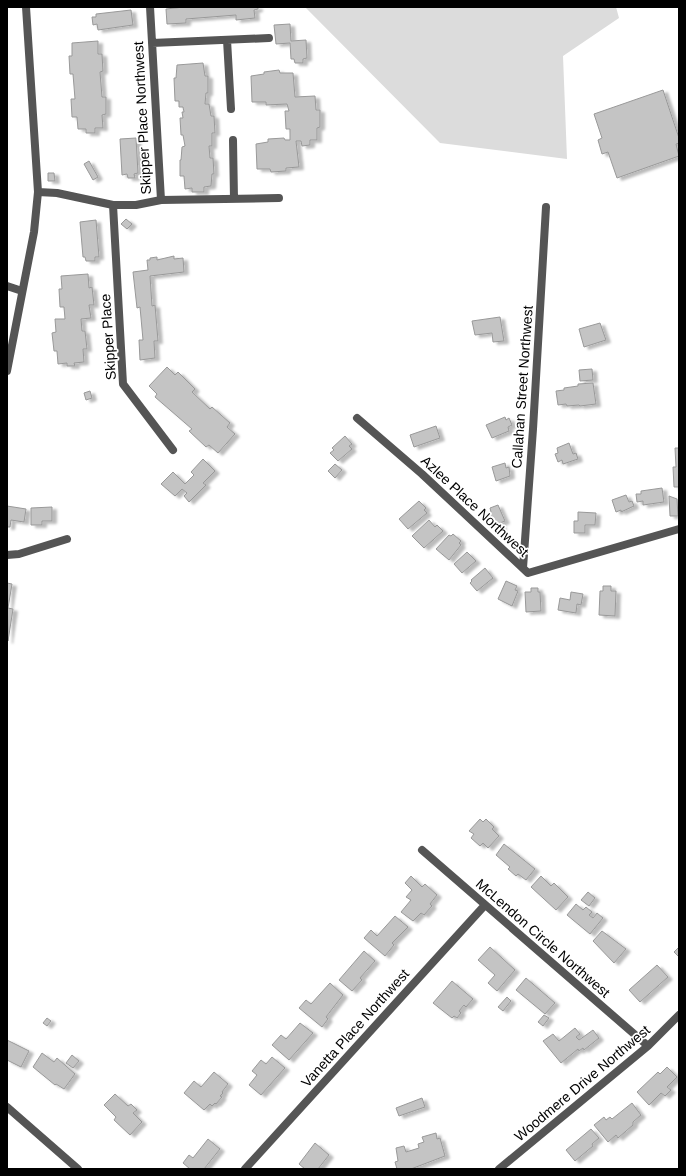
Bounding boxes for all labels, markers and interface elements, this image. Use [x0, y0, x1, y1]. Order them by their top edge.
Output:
street label: Skipper Place Northwest [130, 41, 154, 195]
street label: Skipper Place [97, 293, 119, 381]
street label: Callahan Street Northwest [508, 305, 536, 469]
street label: Azlee Place Northwest [418, 452, 532, 560]
street label: McLendon Circle Northwest [473, 876, 613, 1001]
street label: Vanetta Place Northwest [298, 966, 412, 1090]
street label: Woodmere Drive Northwest [511, 1022, 653, 1144]

